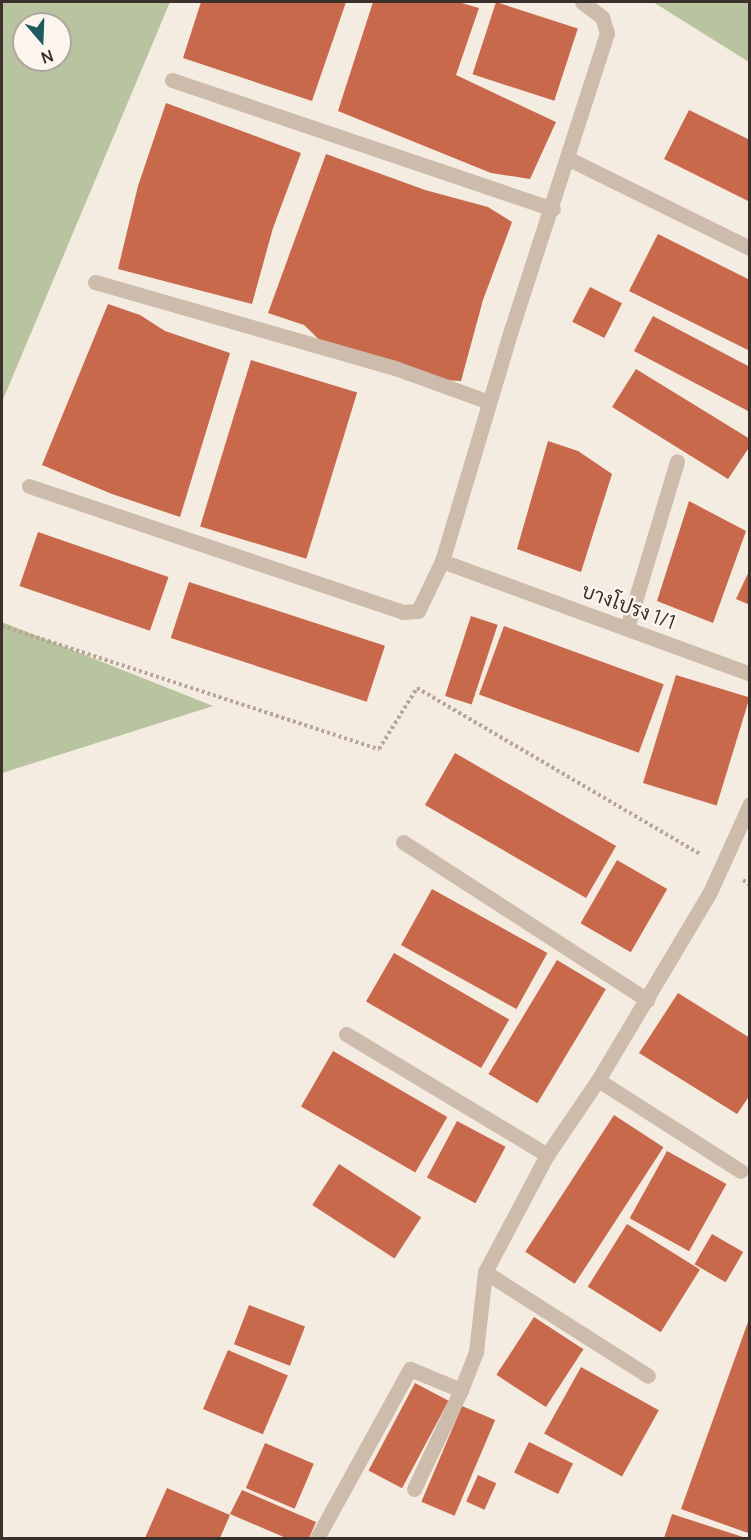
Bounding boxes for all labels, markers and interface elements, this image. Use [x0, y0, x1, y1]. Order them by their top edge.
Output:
north arrow [12, 12, 72, 72]
text: N [38, 45, 56, 69]
street label: บางโปรง 1/1 [579, 578, 679, 634]

